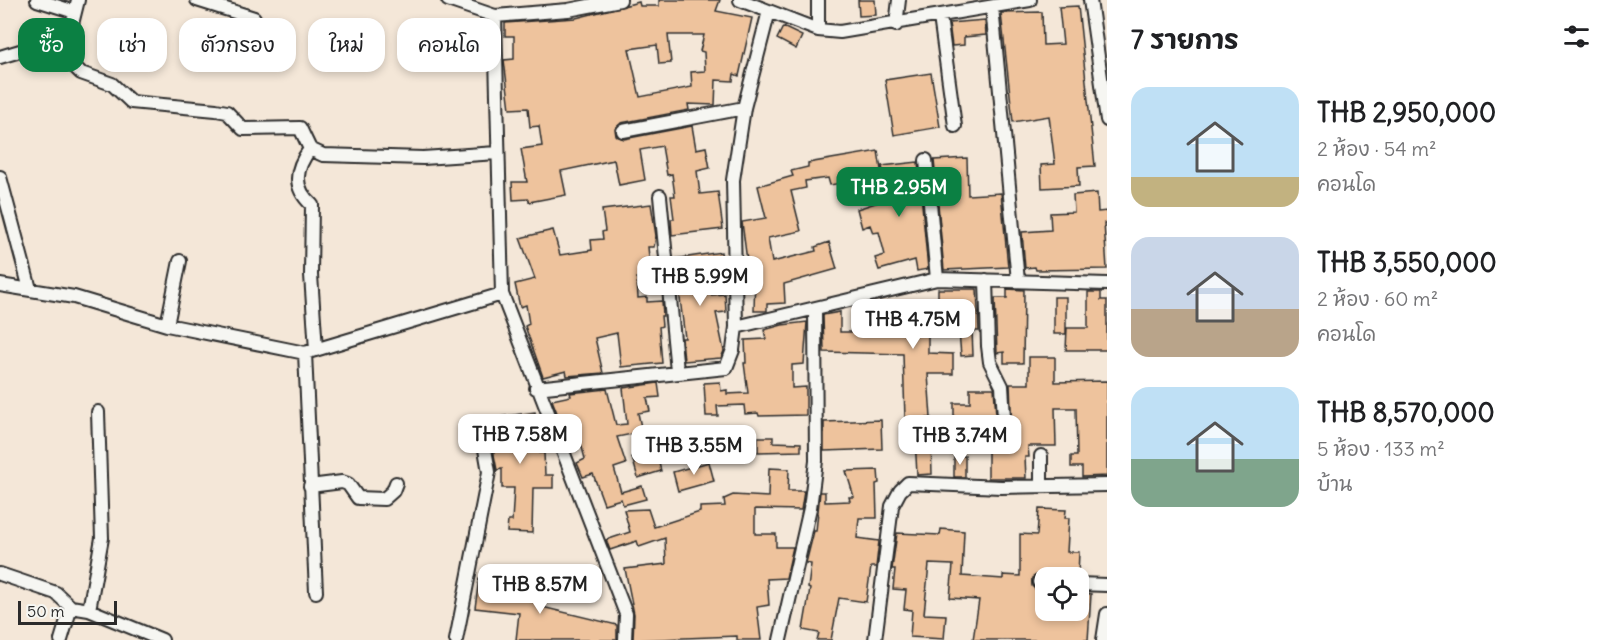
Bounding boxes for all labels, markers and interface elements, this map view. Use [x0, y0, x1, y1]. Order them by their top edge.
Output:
chip: ซื้อ [18, 18, 85, 72]
chip: เช่า [97, 18, 167, 72]
chip: ตัวกรอง [179, 18, 296, 72]
chip: ใหม่ [308, 18, 385, 72]
chip: คอนโด [397, 18, 501, 72]
icon: filters [1560, 20, 1593, 53]
text: 7 รายการ [1131, 23, 1239, 56]
text: THB 2,950,000 [1317, 96, 1496, 129]
icon: home [1179, 111, 1251, 183]
text: 2 ห้อง · 54 m² [1317, 136, 1437, 161]
pin: THB 2.95M [830, 167, 968, 218]
text: คอนโด [1317, 171, 1376, 196]
text: THB 2.95M [850, 174, 948, 199]
text: THB 3,550,000 [1317, 246, 1497, 279]
pin: THB 5.99M [631, 256, 769, 307]
icon: home [1179, 261, 1251, 333]
text: THB 5.99M [651, 263, 749, 288]
text: 2 ห้อง · 60 m² [1317, 286, 1438, 311]
pin: THB 4.75M [844, 299, 982, 350]
text: THB 4.75M [865, 306, 961, 331]
text: คอนโด [1317, 321, 1376, 346]
text: THB 8,570,000 [1317, 396, 1495, 429]
icon: home [1179, 411, 1251, 483]
pin: THB 7.58M [451, 414, 589, 465]
pin: THB 3.74M [891, 415, 1029, 466]
text: THB 7.58M [472, 421, 568, 446]
text: THB 3.74M [912, 422, 1008, 447]
pin: THB 3.55M [625, 425, 763, 476]
text: THB 3.55M [645, 432, 743, 457]
text: 5 ห้อง · 133 m² [1317, 436, 1445, 461]
text: บ้าน [1317, 471, 1352, 496]
pin: THB 8.57M [471, 564, 609, 615]
map controls [1035, 567, 1089, 621]
button: locate [1035, 567, 1089, 621]
text: THB 8.57M [492, 571, 588, 596]
scale bar [18, 598, 117, 626]
text: 50 m [27, 601, 65, 621]

